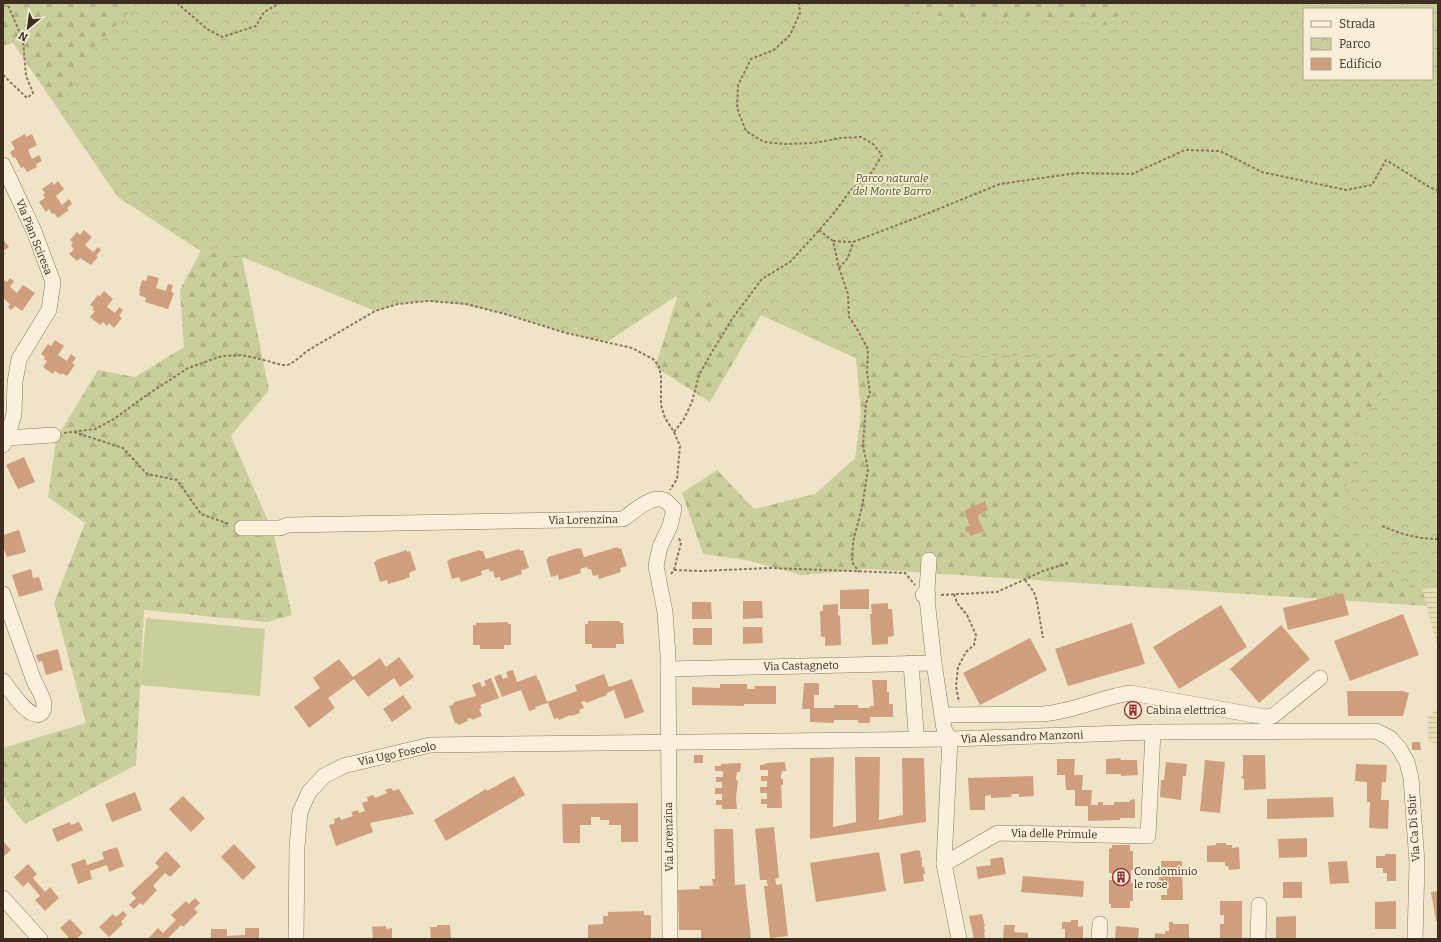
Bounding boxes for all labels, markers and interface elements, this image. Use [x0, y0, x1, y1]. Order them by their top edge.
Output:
north arrow [8, 8, 48, 48]
legend [1303, 8, 1433, 80]
text: Strada [1339, 17, 1376, 31]
text: N [16, 28, 30, 44]
text: Parco [1339, 37, 1370, 51]
text: Edificio [1339, 57, 1381, 71]
park label: Parco naturale del Monte Barro [853, 172, 931, 198]
street label: Via Pian Sciresa [13, 197, 55, 277]
street label: Via Lorenzina [548, 513, 618, 527]
street label: Via Castagneto [763, 659, 839, 673]
building icon: Cabina elettrica [1123, 700, 1143, 720]
place label: Cabina elettrica [1146, 704, 1226, 717]
street label: Via Alessandro Manzoni [960, 728, 1084, 746]
street label: Via Ugo Foscolo [357, 739, 437, 769]
street label: Via Ca Di Sbir [1405, 794, 1423, 862]
street label: Via Lorenzina [662, 802, 676, 872]
street label: Via delle Primule [1011, 827, 1097, 841]
place label: Condominio le rose [1134, 865, 1197, 891]
building icon: Condominio le rose [1111, 867, 1131, 887]

